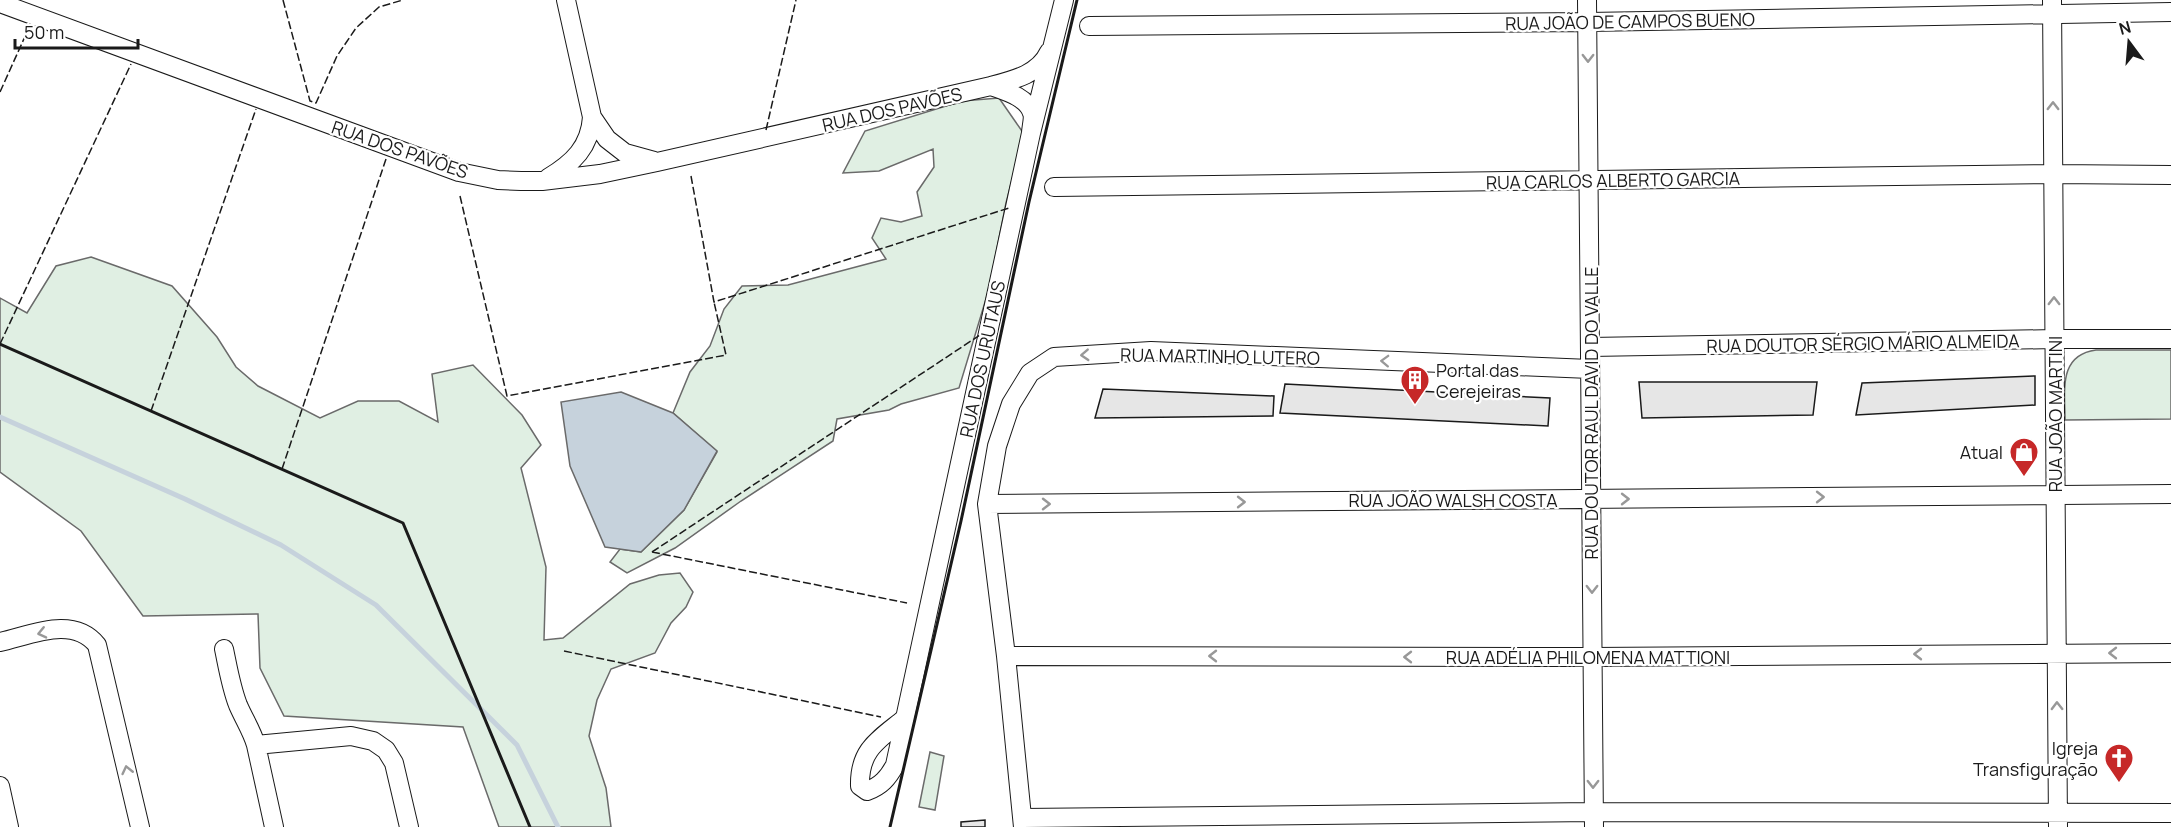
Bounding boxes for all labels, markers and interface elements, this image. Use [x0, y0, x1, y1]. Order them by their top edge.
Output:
street label: RUA JOÃO DE CAMPOS BUENO [1505, 7, 1755, 35]
scale bar [15, 12, 138, 50]
north arrow [2099, 12, 2159, 72]
text: N [2116, 15, 2133, 40]
text: 50 m [24, 20, 64, 44]
one-way arrow [1582, 54, 1594, 63]
street label: RUA DOS PAVÕES [820, 81, 964, 137]
one-way arrow [2046, 101, 2059, 110]
street label: RUA DOS PAVÕES [329, 114, 471, 184]
street label: RUA CARLOS ALBERTO GARCIA [1486, 166, 1741, 194]
street label: RUA DOUTOR RAUL DAVID DO VALLE [1579, 267, 1603, 559]
street label: RUA DOS URUTAUS [954, 278, 1010, 440]
one-way arrow [2048, 296, 2060, 305]
street label: RUA DOUTOR SÉRGIO MÁRIO ALMEIDA [1706, 328, 2020, 358]
street label: RUA JOÃO MARTINI [2043, 336, 2067, 492]
street label: RUA MARTINHO LUTERO [1120, 342, 1320, 370]
one-way arrow [1081, 348, 1090, 361]
one-way arrow [1380, 354, 1389, 367]
place label: Portal das Cerejeiras [1436, 358, 1521, 403]
building icon: Portal das Cerejeiras [1399, 364, 1431, 406]
shop icon: Atual [2008, 436, 2040, 478]
place label: Atual [1960, 440, 2003, 464]
street label: RUA JOÃO WALSH COSTA [1348, 488, 1558, 512]
one-way arrow [1815, 491, 1824, 503]
one-way arrow [1620, 493, 1629, 505]
one-way arrow [1236, 496, 1245, 508]
one-way arrow [1041, 497, 1050, 510]
one-way arrow [1586, 585, 1598, 594]
one-way arrow [37, 625, 47, 638]
street label: RUA ADÉLIA PHILOMENA MATTIONI [1446, 645, 1730, 669]
one-way arrow [2108, 647, 2117, 659]
one-way arrow [1913, 648, 1922, 661]
one-way arrow [1208, 650, 1217, 663]
one-way arrow [1403, 651, 1412, 663]
one-way arrow [2051, 701, 2063, 710]
place label: Igreja Transfiguração [1973, 736, 2098, 781]
church icon: Igreja Transfiguração [2103, 742, 2135, 784]
one-way arrow [121, 765, 134, 775]
one-way arrow [1587, 780, 1599, 789]

